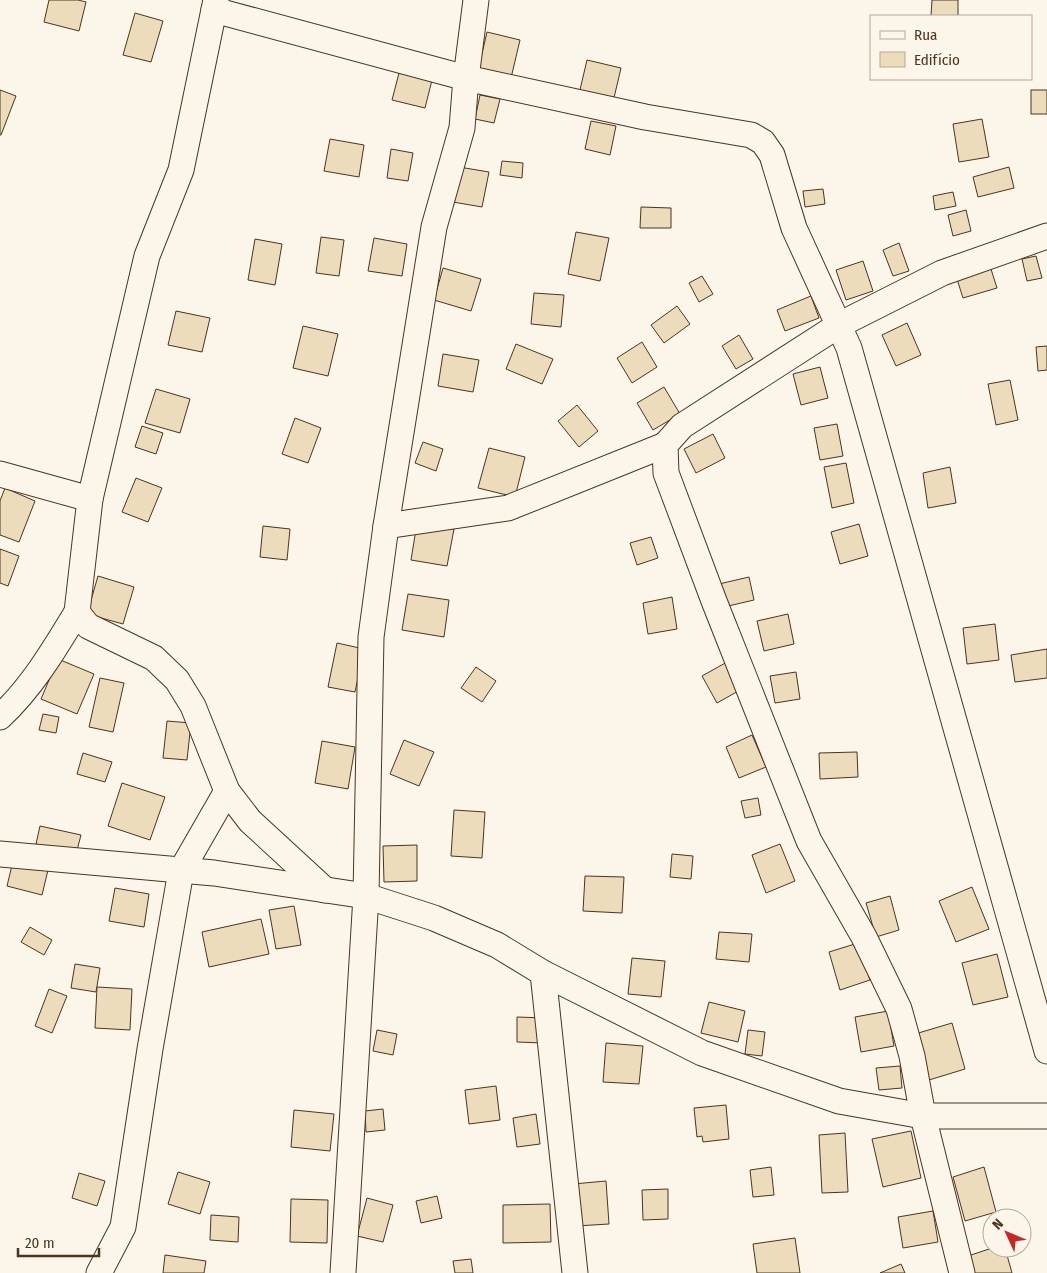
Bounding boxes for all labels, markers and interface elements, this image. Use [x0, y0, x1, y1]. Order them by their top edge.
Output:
legend [870, 15, 1032, 80]
text: Rua [914, 26, 937, 44]
text: Edifício [914, 51, 960, 69]
north arrow [982, 1208, 1032, 1258]
text: N [989, 1215, 1007, 1233]
scale bar [18, 1226, 99, 1258]
text: 20 m [25, 1234, 55, 1252]

